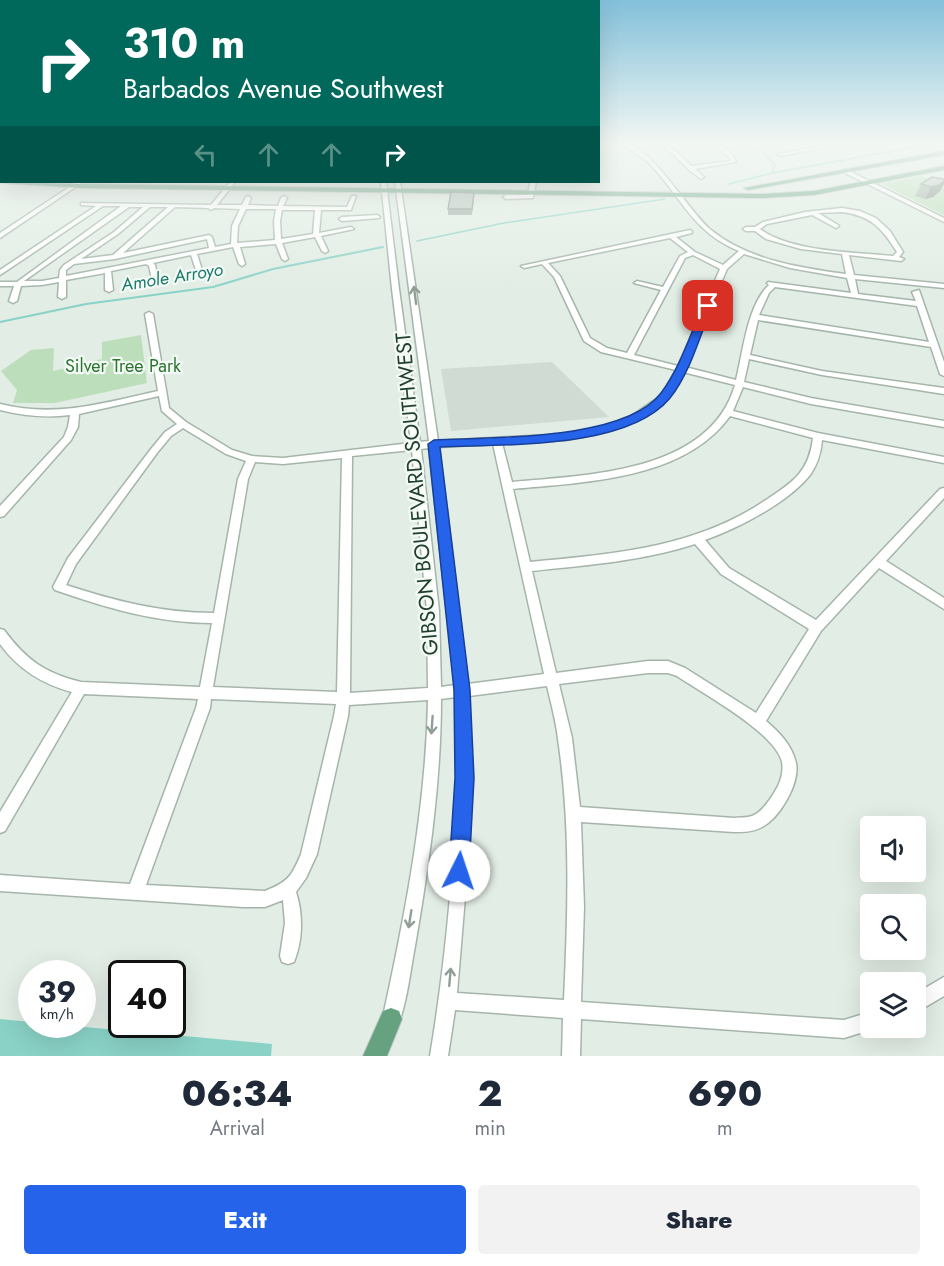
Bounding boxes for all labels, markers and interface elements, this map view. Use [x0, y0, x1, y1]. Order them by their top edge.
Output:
text: 310 m [123, 13, 245, 74]
icon: right [24, 24, 102, 102]
text: Barbados Avenue Southwest [123, 69, 443, 108]
icon: left [189, 138, 222, 171]
icon: ahead [252, 138, 285, 171]
icon: ahead [315, 138, 348, 171]
icon: right [378, 138, 411, 171]
water label: Amole Arroyo [118, 256, 225, 298]
pin [682, 280, 733, 331]
one-way arrow [409, 286, 420, 306]
icon: arrive [691, 289, 724, 322]
street label: GIBSON BOULEVARD SOUTHWEST [388, 331, 446, 657]
park label: Silver Tree Park [65, 353, 181, 379]
one-way arrow [426, 715, 437, 735]
map controls [860, 816, 926, 1038]
button: sound [860, 816, 926, 882]
position arrow [427, 839, 491, 903]
button: search [860, 894, 926, 960]
one-way arrow [404, 908, 415, 928]
speed limit sign: 40 [108, 960, 186, 1038]
one-way arrow [445, 968, 456, 988]
text: 39 [38, 970, 76, 1013]
button: layers [860, 972, 926, 1038]
text: km/h [40, 1003, 74, 1025]
text: 06:34 [182, 1067, 293, 1119]
text: 2 [478, 1067, 502, 1119]
text: 690 [688, 1067, 762, 1119]
text: Arrival [210, 1114, 265, 1143]
text: min [474, 1114, 506, 1143]
text: m [717, 1114, 733, 1143]
button: Exit [24, 1185, 466, 1254]
button: Share [478, 1185, 920, 1254]

